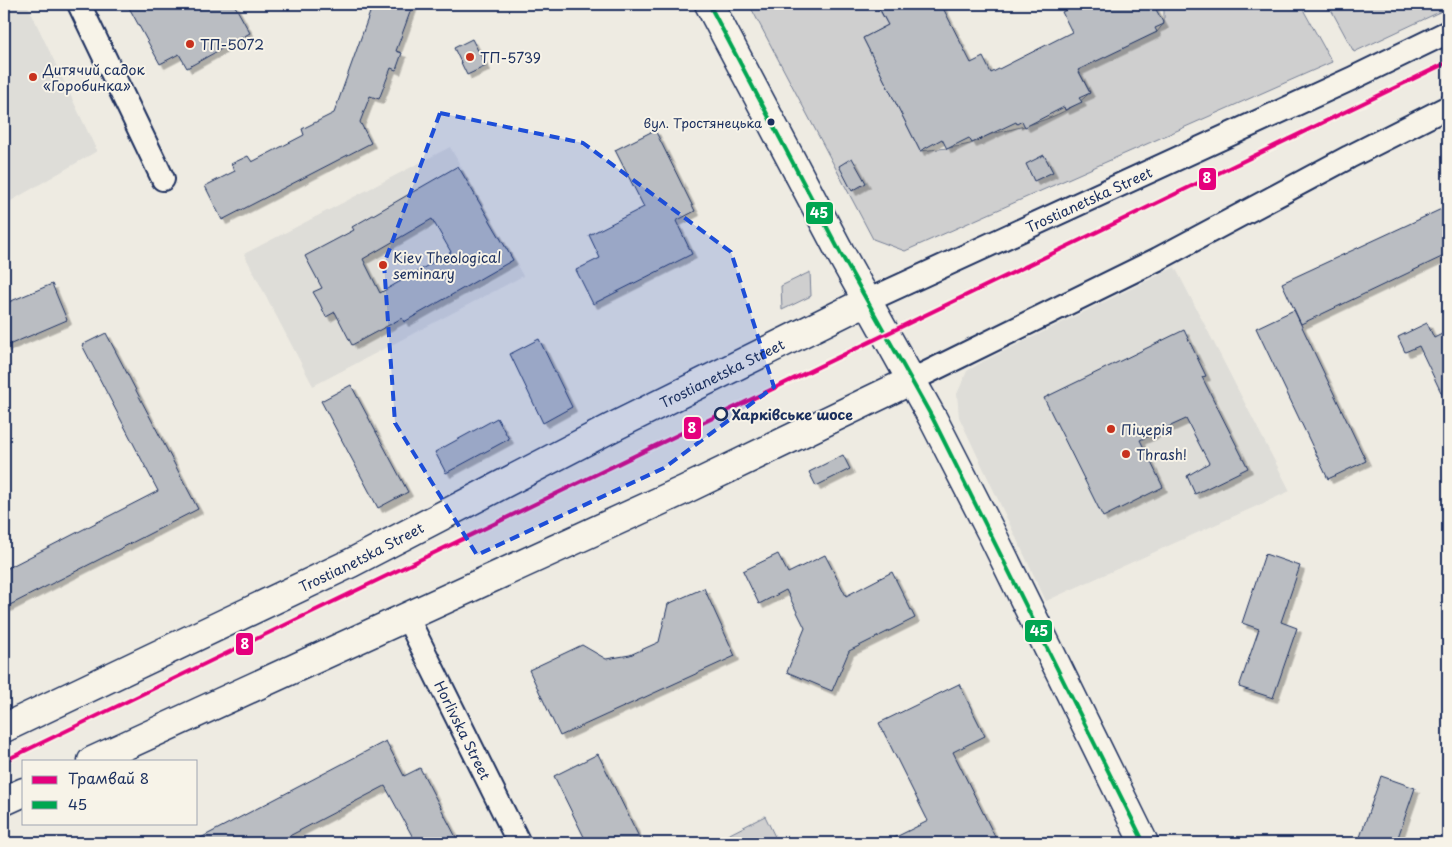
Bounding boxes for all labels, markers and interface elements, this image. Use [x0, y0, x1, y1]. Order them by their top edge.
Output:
place label: ТП-5072 [200, 34, 264, 55]
marker: ТП-5072 [184, 38, 196, 50]
place label: ТП-5739 [480, 47, 541, 68]
marker: ТП-5739 [464, 51, 476, 63]
place label: Дитячий садок «Горобинка» [42, 59, 145, 96]
marker: Дитячий садок «Горобинка» [27, 71, 39, 83]
place label: вул. Тростянецька [644, 113, 763, 132]
marker: вул. Тростянецька [766, 117, 776, 127]
street label: Trostianetska Street [1022, 161, 1156, 237]
line badge: 8 [1198, 167, 1217, 191]
text: 8 [1203, 167, 1212, 188]
line badge: 45 [805, 201, 834, 225]
text: 45 [810, 202, 828, 223]
place label: Kiev Theological seminary [393, 247, 501, 284]
marker: Kiev Theological seminary [377, 259, 389, 271]
street label: Trostianetska Street [656, 333, 788, 413]
place label: Харківське шосе [732, 404, 853, 425]
marker: Харківське шосе [714, 407, 728, 421]
line badge: 8 [683, 416, 702, 440]
text: 8 [688, 417, 697, 438]
place label: Піцерія [1121, 419, 1173, 440]
marker: Піцерія [1105, 423, 1117, 435]
place label: Thrash! [1136, 444, 1187, 465]
marker: Thrash! [1120, 448, 1132, 460]
street label: Trostianetska Street [295, 517, 427, 597]
line badge: 45 [1024, 619, 1053, 643]
text: 45 [1030, 620, 1048, 641]
line badge: 8 [235, 632, 254, 656]
text: 8 [241, 633, 250, 654]
street label: Horlivska Street [430, 677, 496, 783]
legend [22, 760, 198, 824]
text: Трамвай 8 [68, 766, 149, 789]
text: 45 [68, 792, 87, 815]

